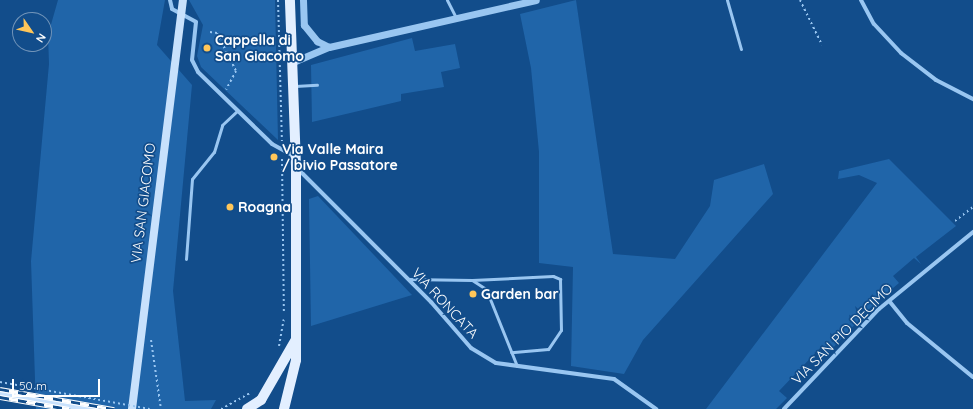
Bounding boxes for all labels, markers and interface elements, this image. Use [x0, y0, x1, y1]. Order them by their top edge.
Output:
north arrow [12, 12, 52, 52]
text: N [33, 31, 49, 45]
place label: Cappella di San Giacomo [215, 32, 304, 64]
marker: Cappella di San Giacomo [202, 43, 212, 53]
place label: Via Valle Maira / bivio Passatore [282, 141, 398, 174]
street label: VIA SAN GIACOMO [127, 142, 159, 264]
marker: Via Valle Maira / bivio Passatore [269, 152, 279, 162]
place label: Roagna [238, 199, 291, 215]
marker: Roagna [225, 202, 235, 212]
street label: VIA RONCATA [408, 264, 482, 342]
street label: VIA SAN PIO DECIMO [788, 280, 896, 388]
place label: Garden bar [481, 286, 558, 302]
marker: Garden bar [468, 289, 478, 299]
scale bar [14, 371, 102, 397]
text: 50 m [19, 378, 47, 393]

